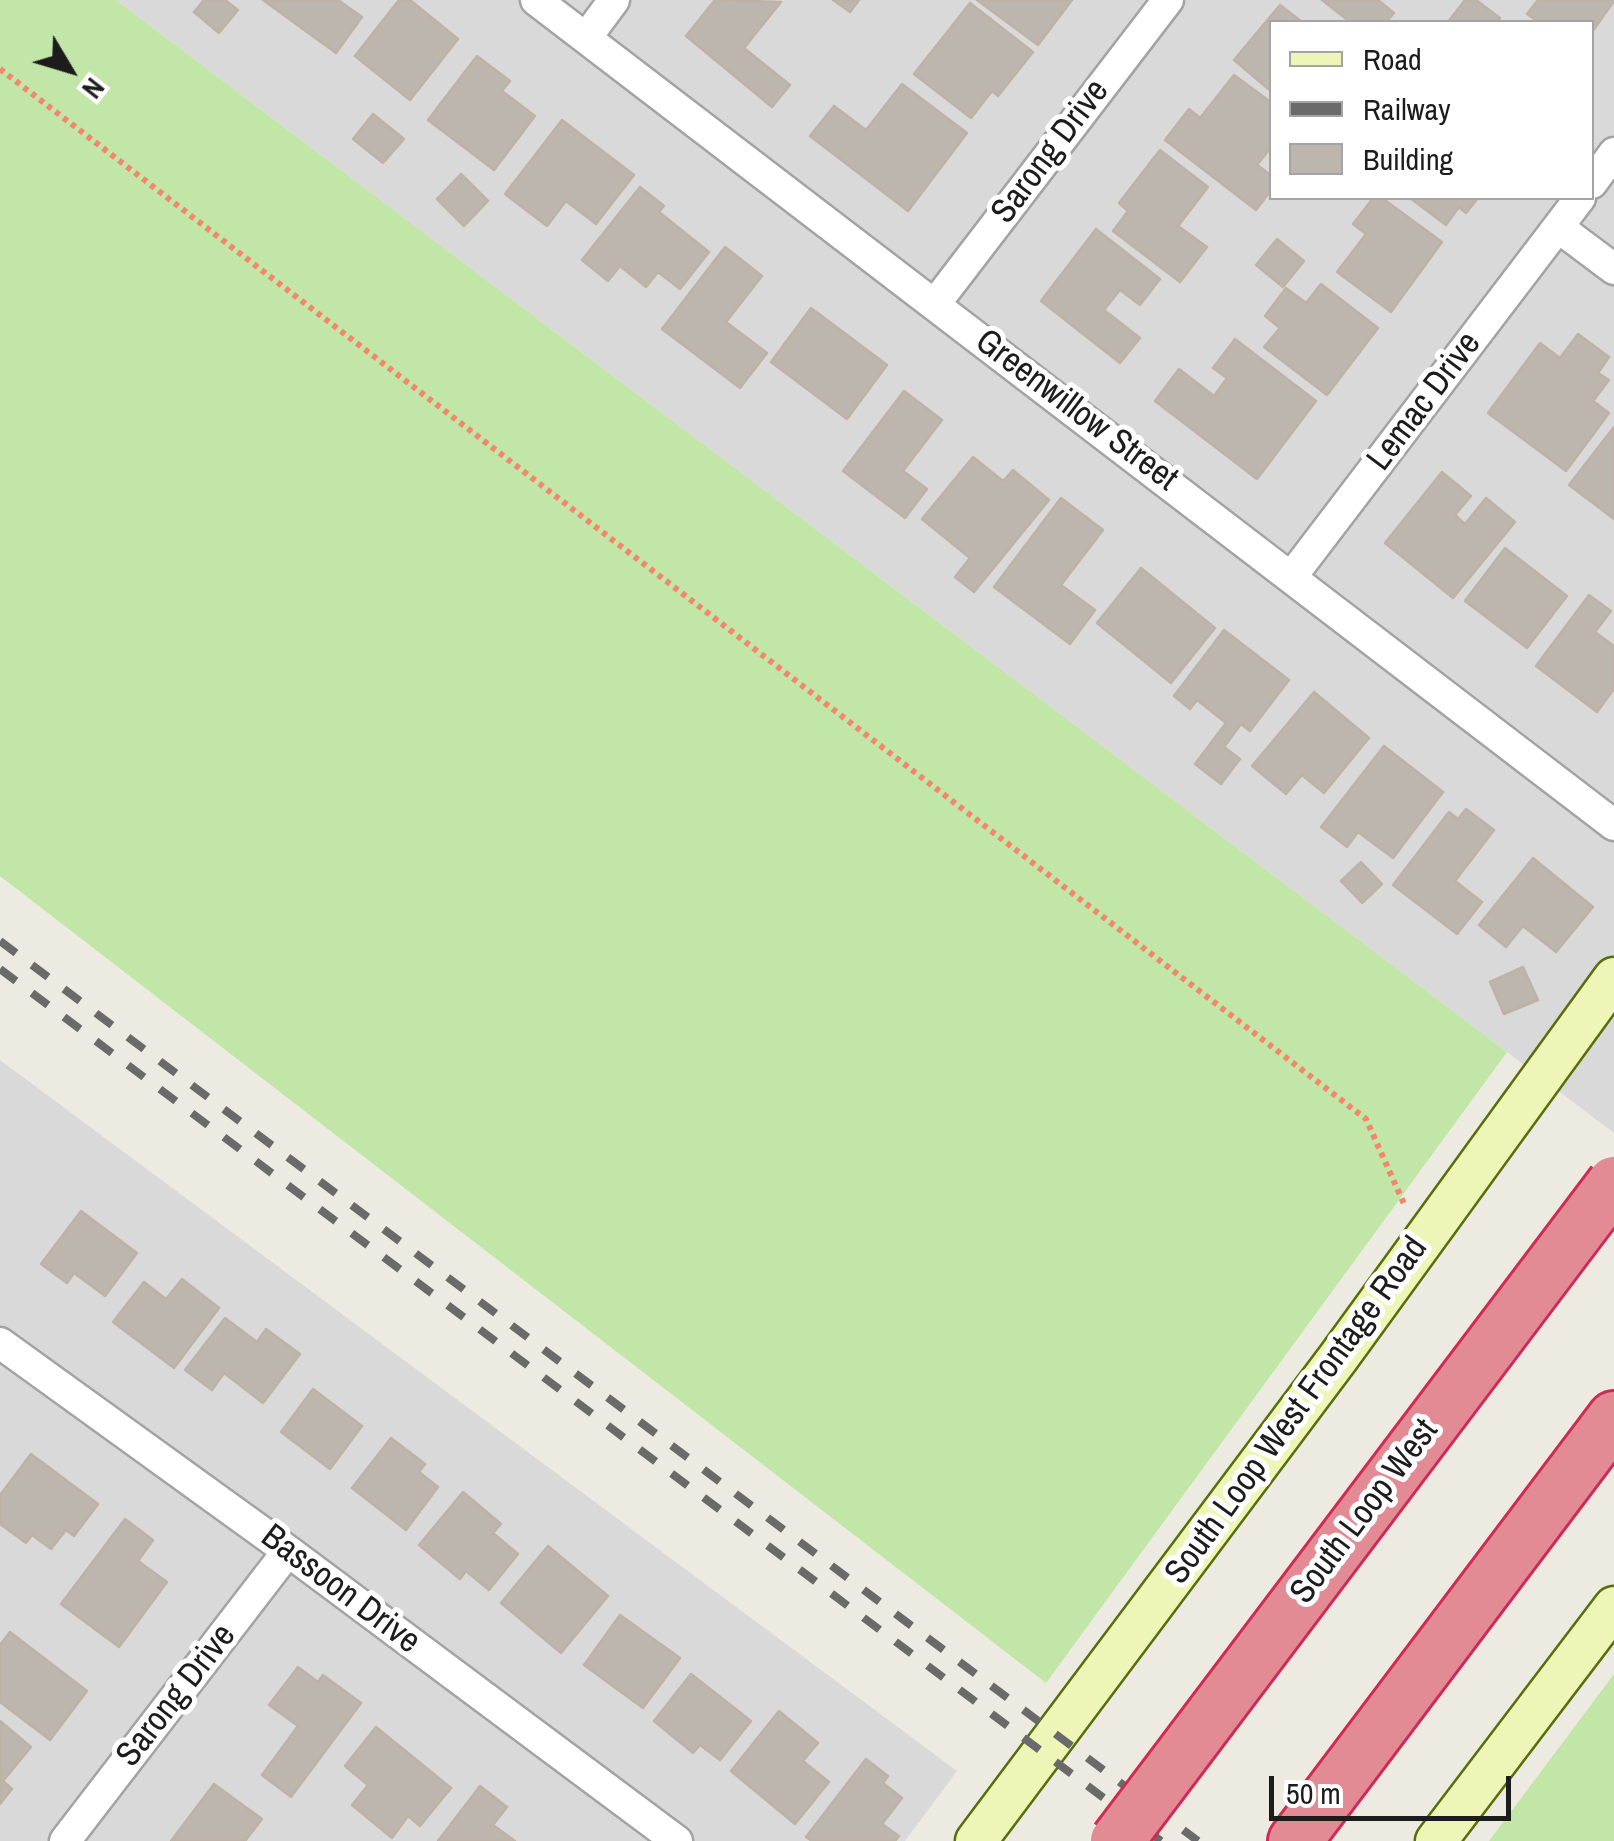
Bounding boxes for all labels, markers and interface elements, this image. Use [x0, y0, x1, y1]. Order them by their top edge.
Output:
north arrow [20, 20, 120, 120]
legend [1269, 20, 1594, 200]
text: Road [1363, 39, 1422, 79]
text: N [74, 70, 114, 107]
street label: Sarong Drive [983, 72, 1119, 232]
text: Railway [1363, 89, 1450, 129]
text: Building [1363, 139, 1453, 179]
street label: Greenwillow Street [967, 321, 1185, 501]
street label: Lemac Drive [1359, 324, 1491, 480]
street label: South Loop West Frontage Road [1157, 1229, 1437, 1593]
street label: South Loop West [1282, 1412, 1448, 1612]
street label: Bassoon Drive [252, 1517, 428, 1663]
street label: Sarong Drive [108, 1616, 246, 1776]
scale bar [1274, 1756, 1516, 1818]
text: 50 m [1286, 1773, 1341, 1813]

